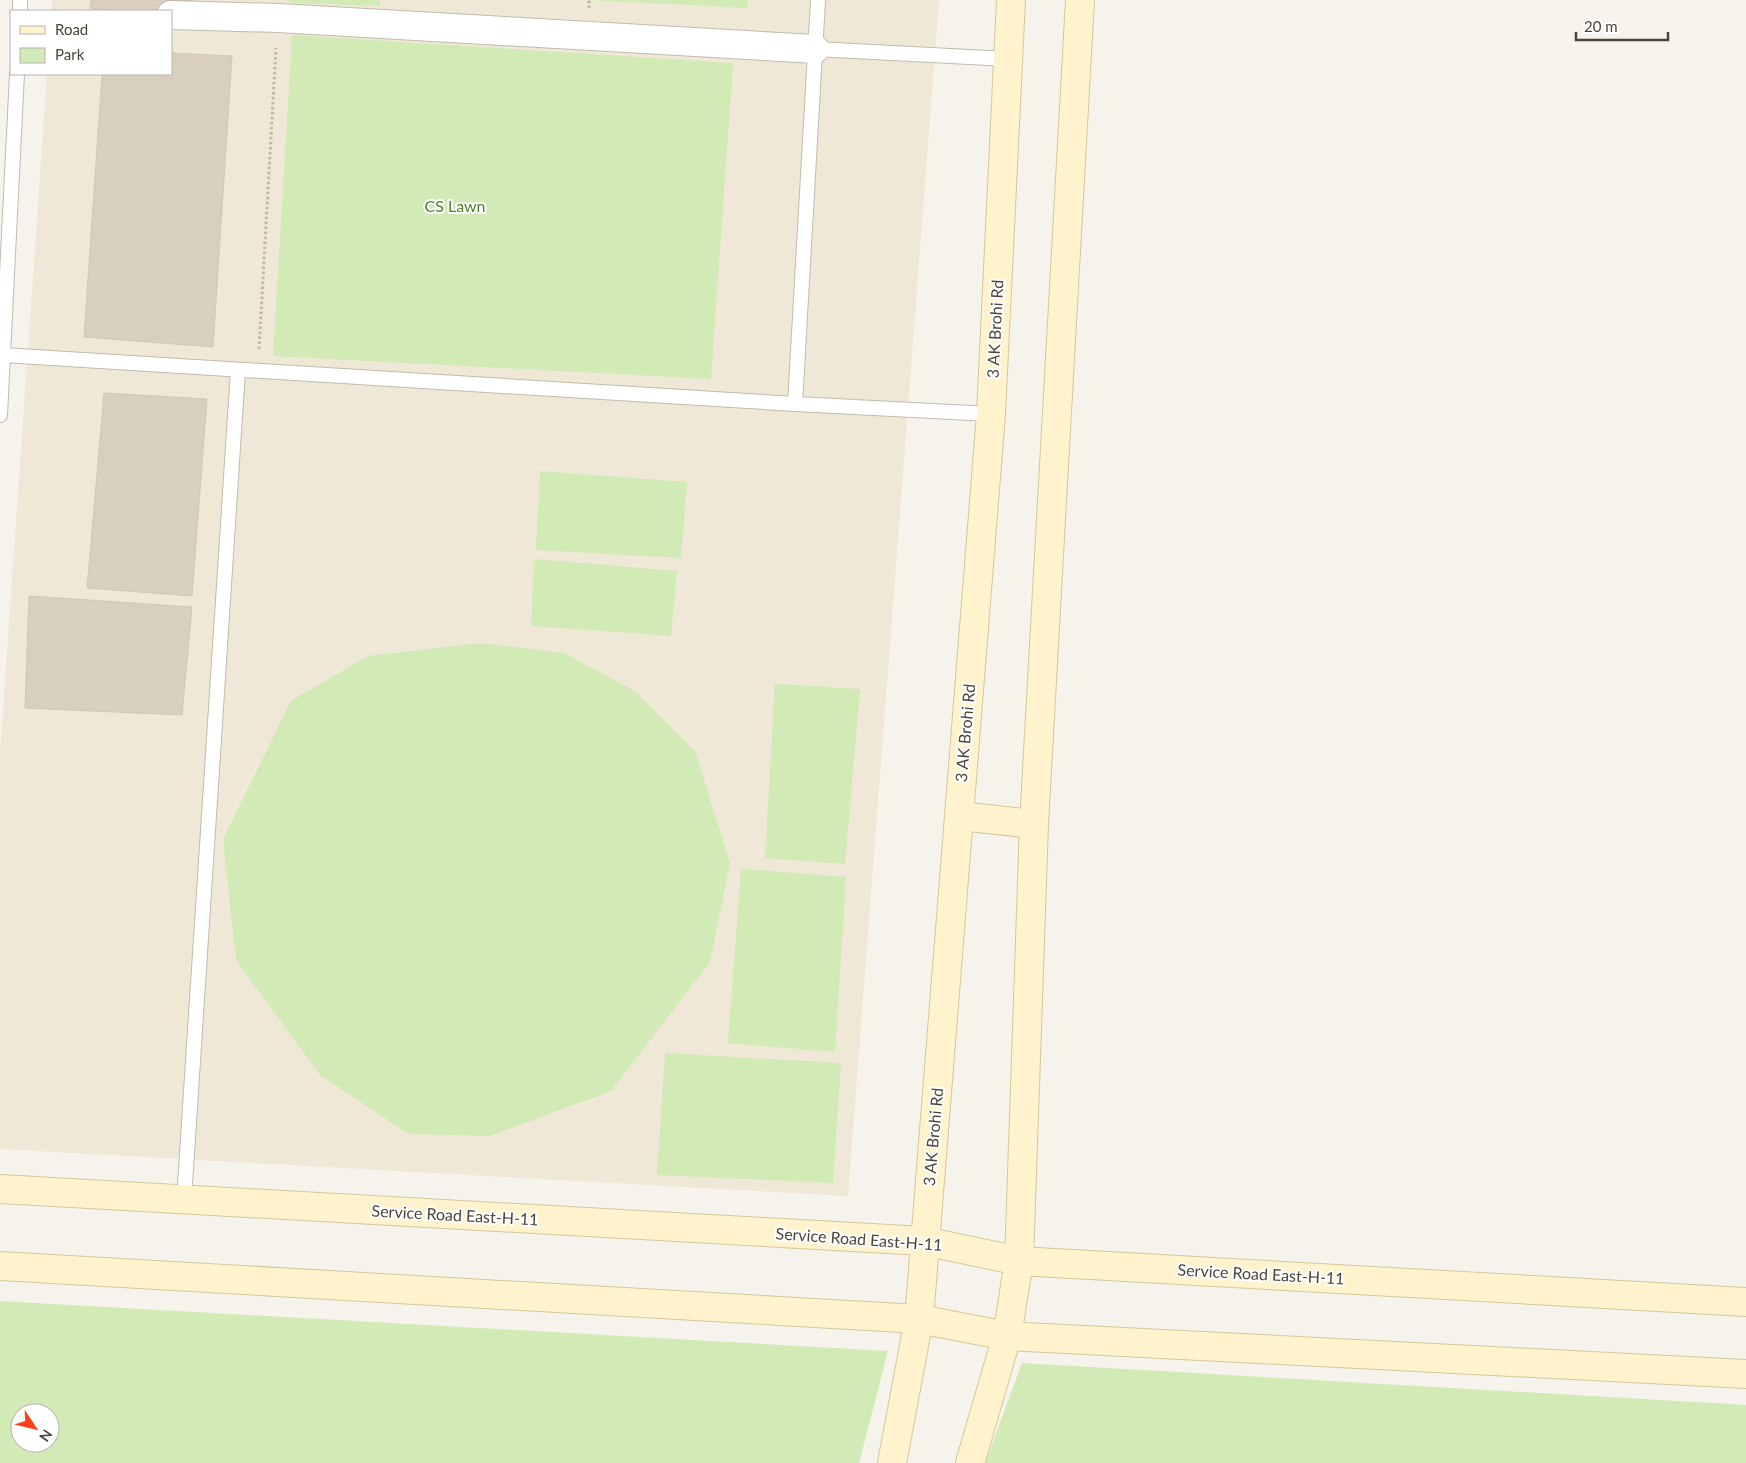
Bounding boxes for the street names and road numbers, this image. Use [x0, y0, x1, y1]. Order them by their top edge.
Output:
street label: 3 AK Brohi Rd [982, 279, 1007, 379]
street label: 3 AK Brohi Rd [951, 683, 978, 783]
street label: 3 AK Brohi Rd [919, 1087, 946, 1187]
street label: Service Road East-H-11 [371, 1201, 539, 1228]
street label: Service Road East-H-11 [775, 1223, 943, 1254]
street label: Service Road East-H-11 [1177, 1260, 1345, 1287]

